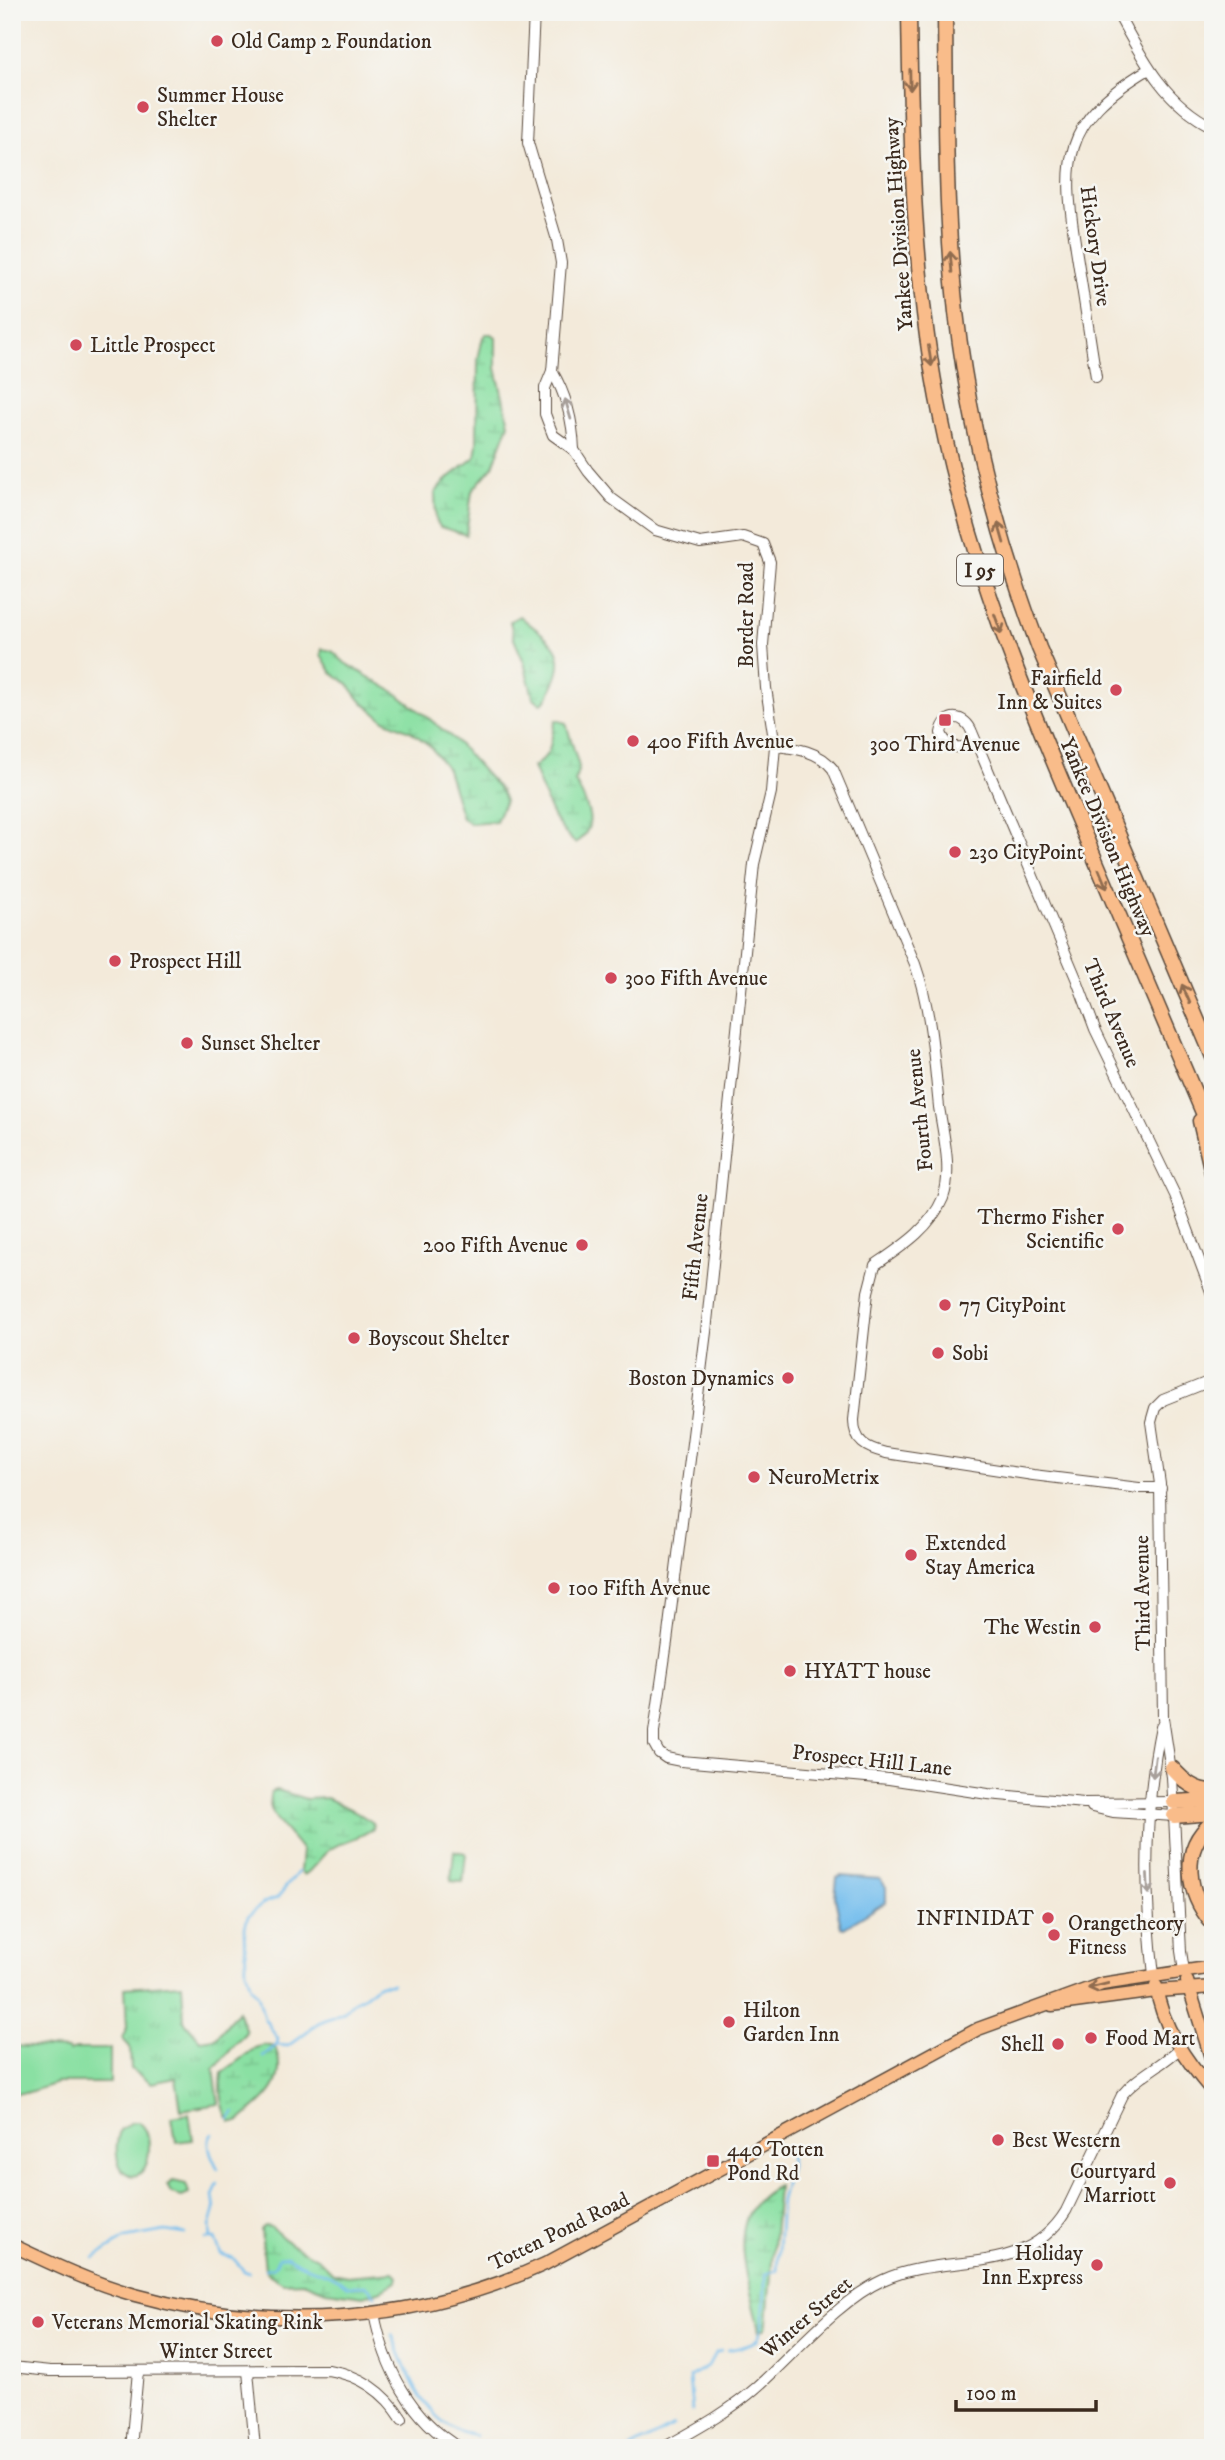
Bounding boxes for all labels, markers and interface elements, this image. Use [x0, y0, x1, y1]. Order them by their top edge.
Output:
place label: Old Camp 2 Foundation [231, 29, 432, 55]
marker: Old Camp 2 Foundation [209, 33, 225, 49]
one-way arrow [903, 69, 917, 92]
place label: Summer House Shelter [157, 83, 284, 133]
marker: Summer House Shelter [135, 99, 151, 115]
street label: Yankee Division Highway [878, 115, 919, 332]
street label: Hickory Drive [1074, 184, 1116, 308]
one-way arrow [944, 251, 957, 274]
place label: Little Prospect [90, 333, 216, 359]
marker: Little Prospect [68, 337, 84, 353]
one-way arrow [924, 344, 937, 367]
one-way arrow [561, 398, 574, 420]
one-way arrow [993, 523, 1006, 545]
road number: I 95 [957, 554, 1003, 586]
street label: Border Road [734, 561, 760, 668]
one-way arrow [993, 612, 1005, 634]
place label: Fairfield Inn & Suites [997, 666, 1103, 716]
marker: Fairfield Inn & Suites [1108, 682, 1124, 698]
marker: 300 Third Avenue [937, 712, 953, 728]
place label: 400 Fifth Avenue [647, 729, 794, 755]
place label: 300 Third Avenue [870, 732, 1021, 758]
marker: 400 Fifth Avenue [625, 733, 641, 749]
street label: Yankee Division Highway [1053, 734, 1161, 942]
place label: 230 CityPoint [969, 840, 1084, 866]
marker: 230 CityPoint [947, 844, 963, 860]
one-way arrow [1098, 868, 1111, 889]
place label: Prospect Hill [129, 949, 242, 975]
marker: Prospect Hill [107, 953, 123, 969]
street label: Third Avenue [1077, 955, 1146, 1072]
place label: 300 Fifth Avenue [625, 966, 768, 992]
marker: 300 Fifth Avenue [603, 970, 619, 986]
one-way arrow [1179, 984, 1192, 1005]
place label: Sunset Shelter [201, 1031, 320, 1057]
marker: Sunset Shelter [179, 1035, 195, 1051]
street label: Fourth Avenue [901, 1047, 939, 1172]
street label: Fifth Avenue [677, 1192, 715, 1302]
place label: Thermo Fisher Scientific [977, 1205, 1104, 1255]
marker: Thermo Fisher Scientific [1110, 1221, 1126, 1237]
place label: 200 Fifth Avenue [423, 1233, 568, 1259]
marker: 200 Fifth Avenue [574, 1237, 590, 1253]
place label: 77 CityPoint [959, 1293, 1066, 1319]
marker: 77 CityPoint [937, 1297, 953, 1313]
place label: Boyscout Shelter [368, 1326, 509, 1352]
marker: Boyscout Shelter [346, 1330, 362, 1346]
place label: Sobi [952, 1341, 988, 1367]
marker: Sobi [930, 1345, 946, 1361]
place label: Boston Dynamics [628, 1366, 774, 1392]
marker: Boston Dynamics [780, 1370, 796, 1386]
place label: NeuroMetrix [768, 1465, 879, 1491]
marker: NeuroMetrix [746, 1469, 762, 1485]
place label: Extended Stay America [925, 1531, 1035, 1581]
street label: Third Avenue [1129, 1535, 1157, 1651]
marker: Extended Stay America [903, 1547, 919, 1563]
place label: 100 Fifth Avenue [568, 1576, 711, 1602]
marker: 100 Fifth Avenue [546, 1580, 562, 1596]
place label: The Westin [984, 1615, 1081, 1641]
marker: The Westin [1087, 1619, 1103, 1635]
place label: HYATT house [804, 1659, 931, 1685]
marker: HYATT house [782, 1663, 798, 1679]
street label: Prospect Hill Lane [791, 1740, 953, 1782]
one-way arrow [1147, 1755, 1160, 1778]
one-way arrow [1142, 1872, 1155, 1895]
place label: INFINIDAT [917, 1906, 1034, 1932]
marker: INFINIDAT [1040, 1910, 1056, 1926]
place label: Orangetheory Fitness [1068, 1911, 1185, 1961]
marker: Orangetheory Fitness [1046, 1927, 1062, 1943]
one-way arrow [1087, 1979, 1110, 1993]
place label: Hilton Garden Inn [743, 1998, 840, 2048]
marker: Hilton Garden Inn [721, 2014, 737, 2030]
place label: Food Mart [1105, 2026, 1196, 2052]
marker: Food Mart [1083, 2030, 1099, 2046]
place label: Shell [1001, 2032, 1045, 2058]
marker: Shell [1050, 2036, 1066, 2052]
place label: Best Western [1012, 2128, 1120, 2154]
marker: Best Western [990, 2132, 1006, 2148]
place label: 440 Totten Pond Rd [727, 2137, 824, 2187]
marker: 440 Totten Pond Rd [705, 2153, 721, 2169]
place label: Courtyard Marriott [1070, 2159, 1157, 2209]
marker: Courtyard Marriott [1162, 2175, 1178, 2191]
street label: Totten Pond Road [485, 2186, 634, 2277]
place label: Holiday Inn Express [982, 2241, 1084, 2291]
marker: Holiday Inn Express [1089, 2257, 1105, 2273]
street label: Winter Street [755, 2271, 858, 2365]
place label: Veterans Memorial Skating Rink [51, 2310, 323, 2336]
marker: Veterans Memorial Skating Rink [30, 2314, 46, 2330]
street label: Winter Street [159, 2339, 273, 2365]
scale bar [956, 2369, 1096, 2413]
text: 100 m [966, 2381, 1017, 2407]

